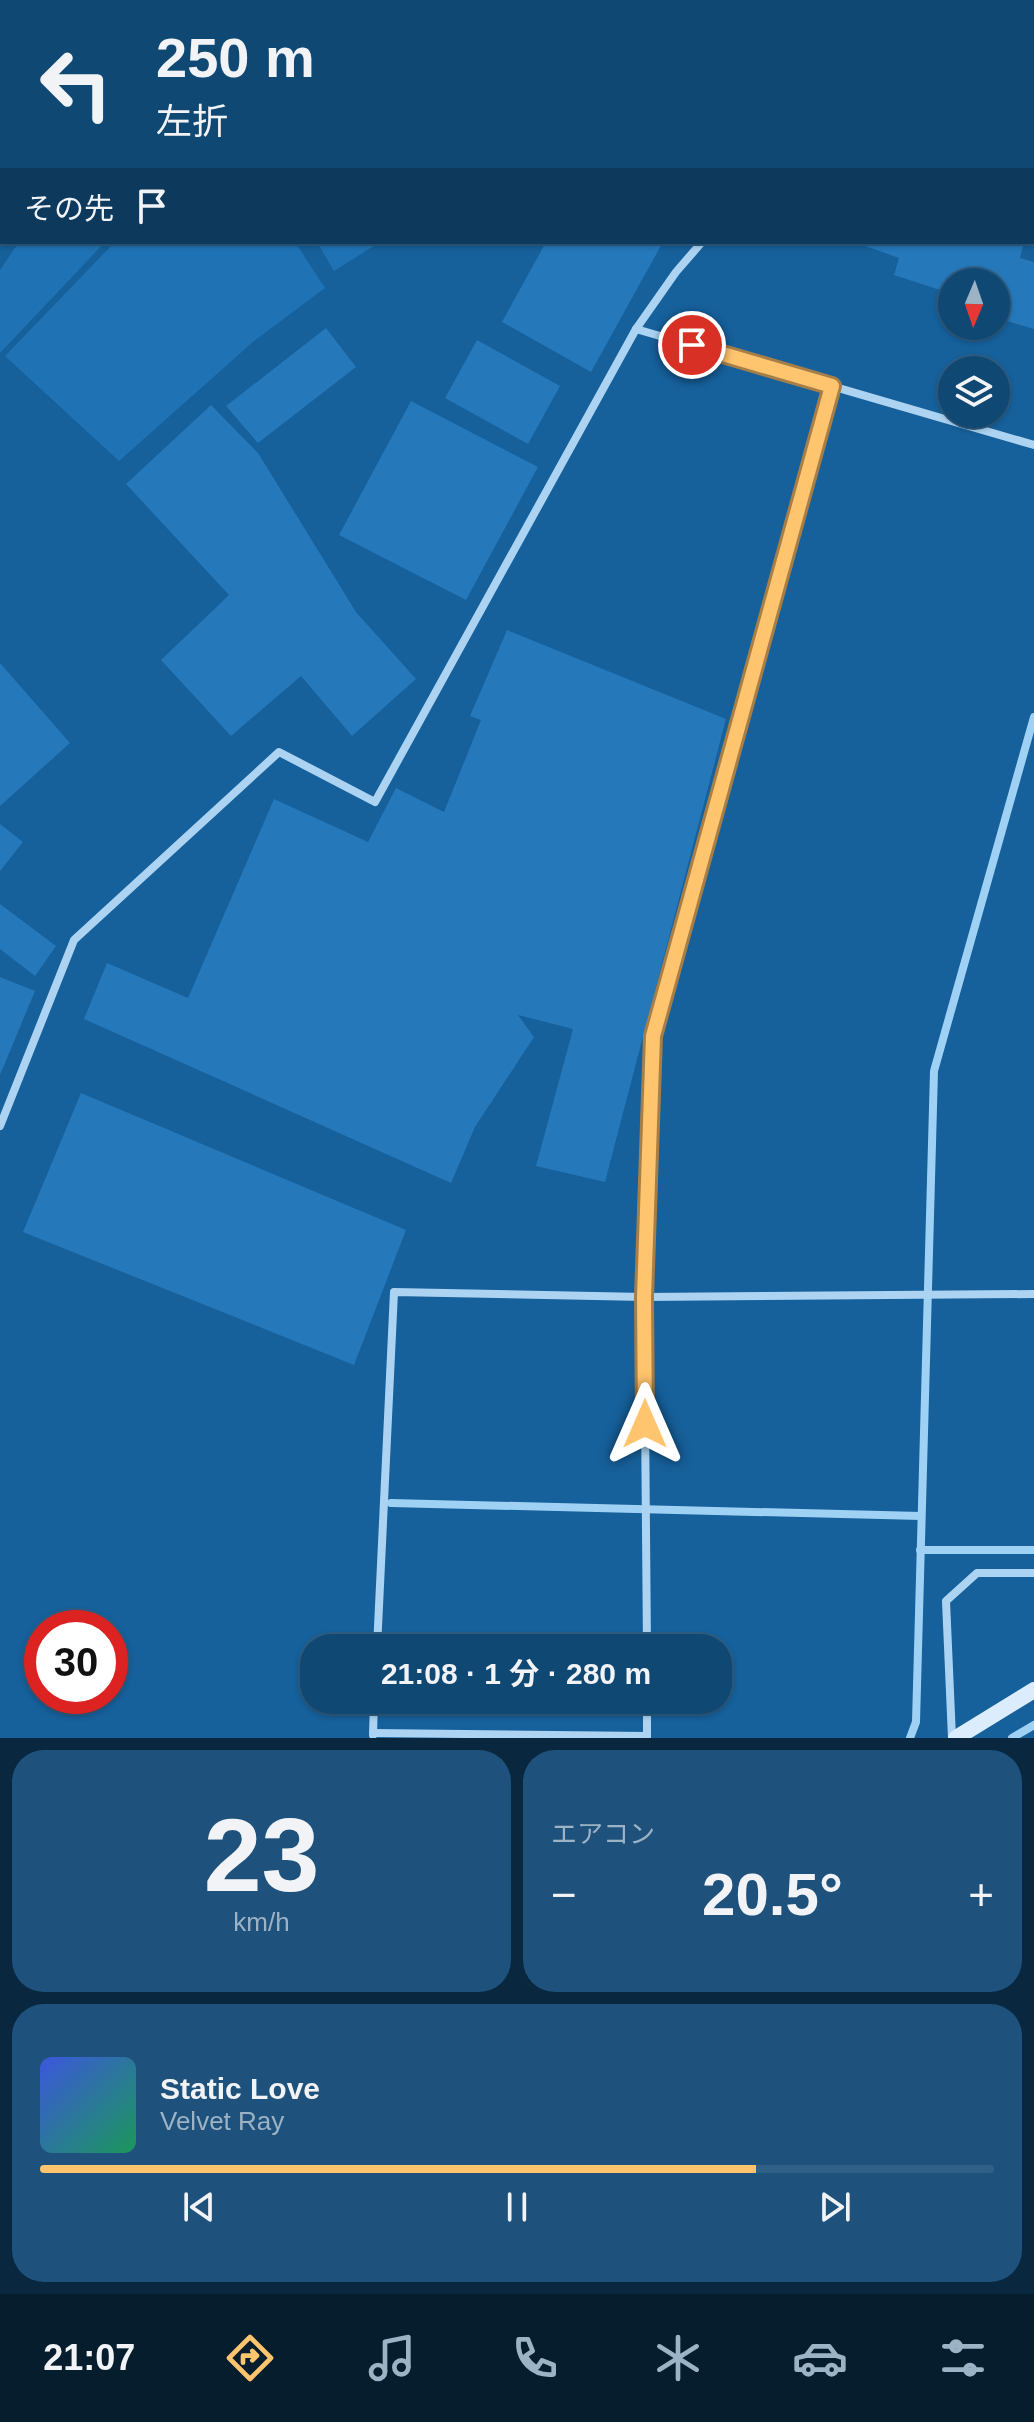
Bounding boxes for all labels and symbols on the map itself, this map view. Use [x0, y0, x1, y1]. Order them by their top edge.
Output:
north arrow [938, 268, 1010, 340]
pin [658, 311, 726, 379]
position arrow [603, 1382, 687, 1466]
speed limit sign: 30 [24, 1610, 128, 1714]

